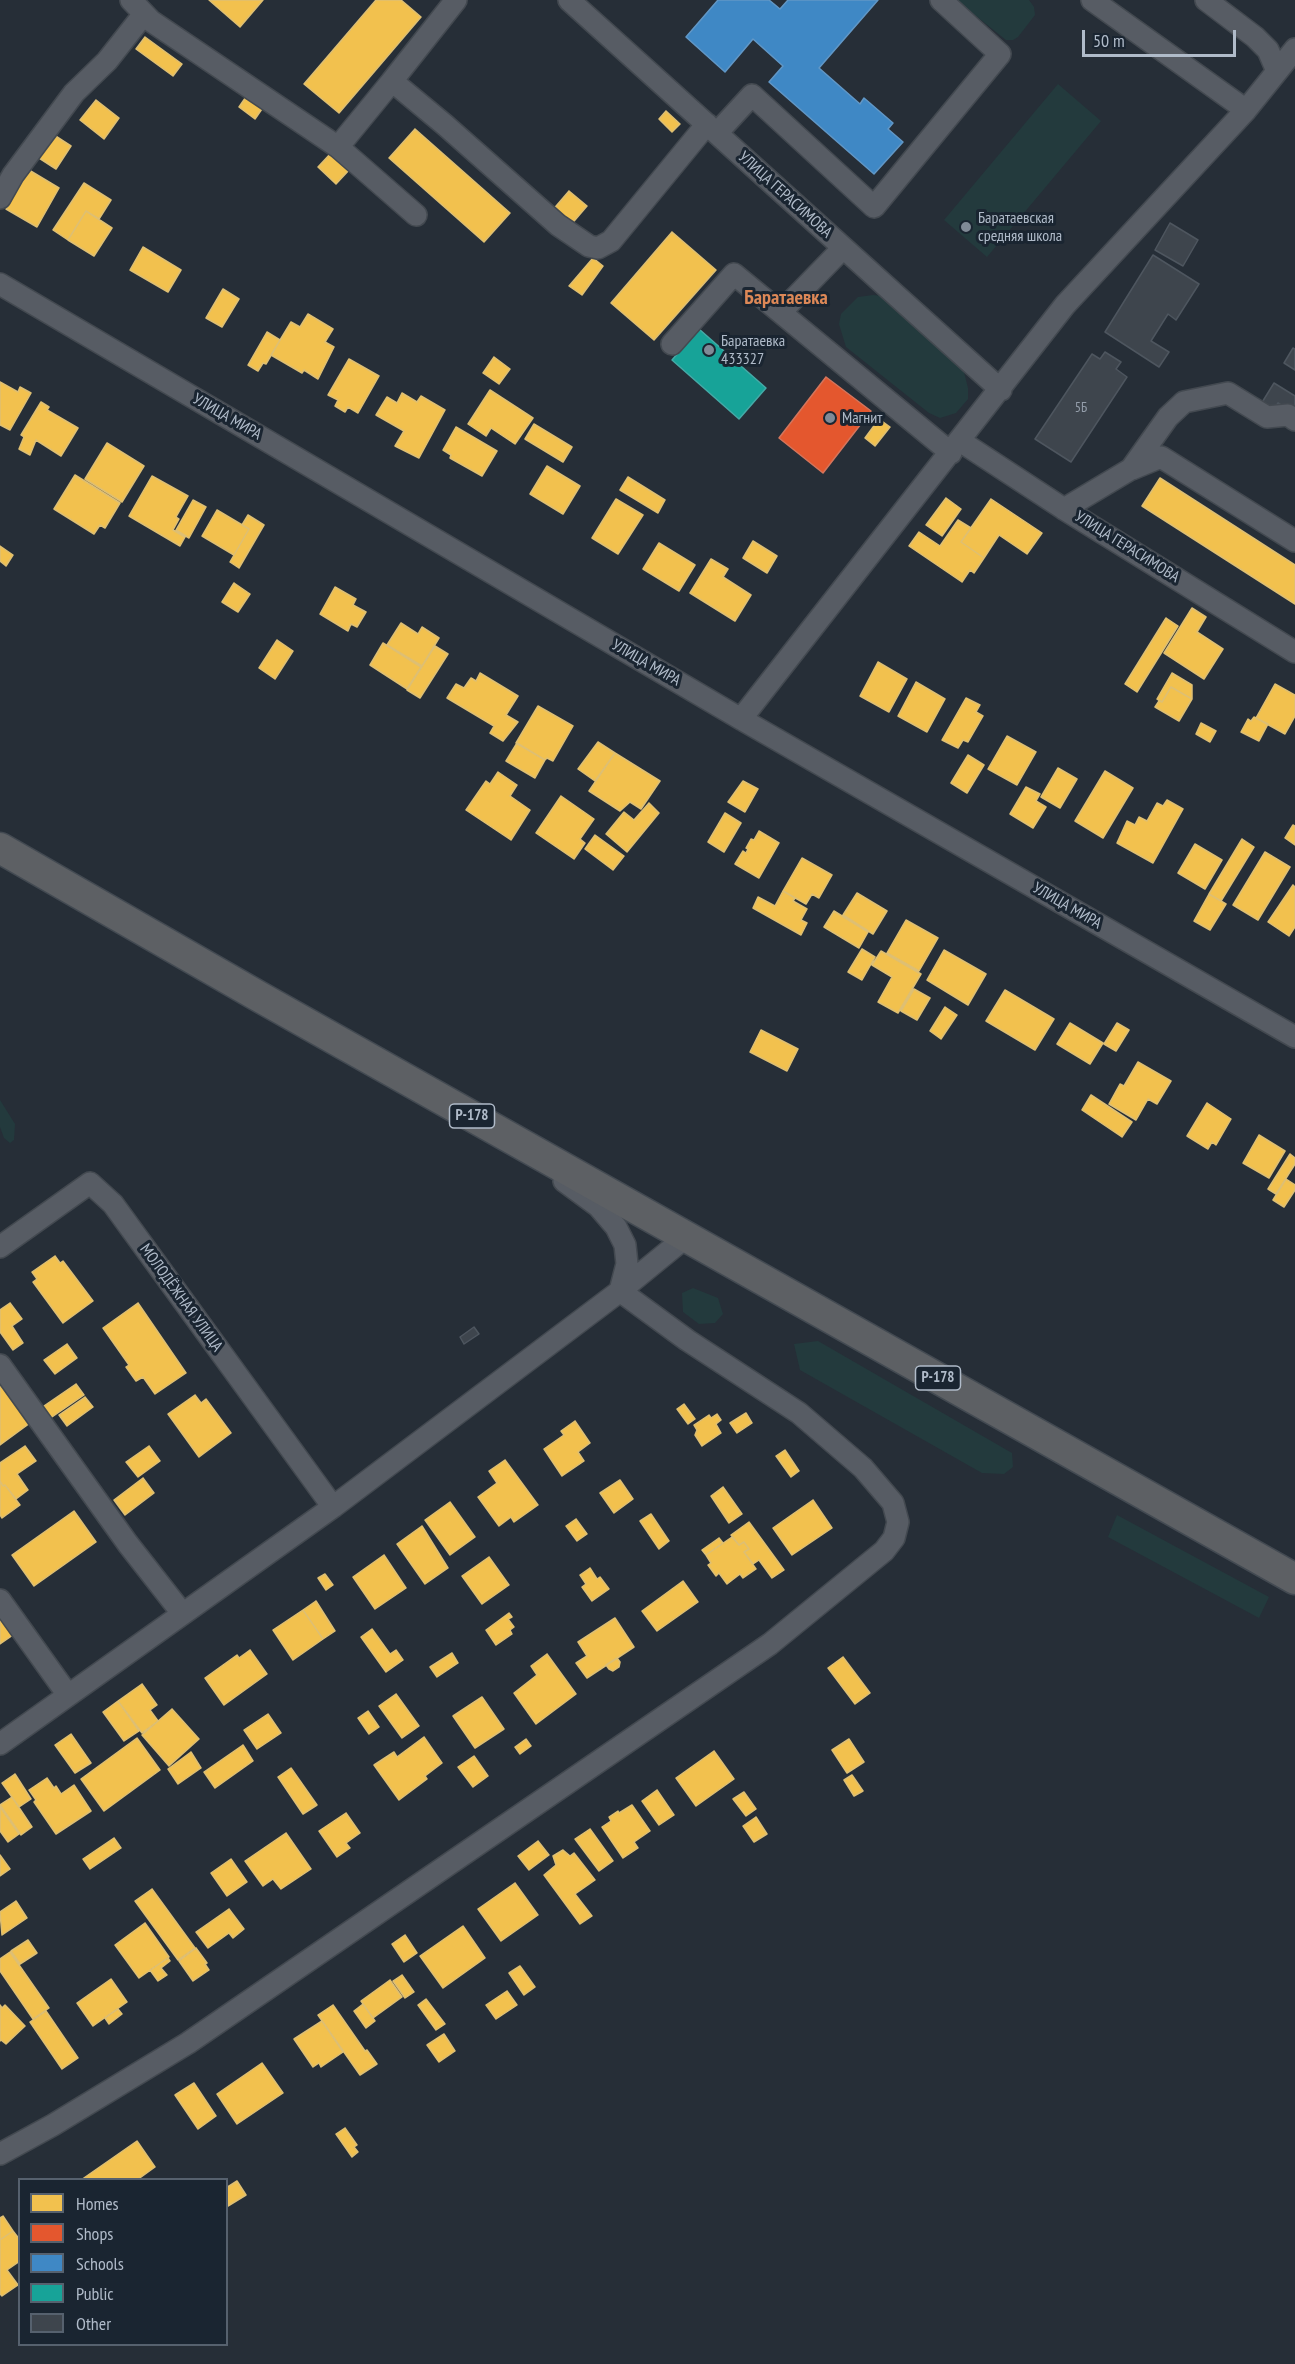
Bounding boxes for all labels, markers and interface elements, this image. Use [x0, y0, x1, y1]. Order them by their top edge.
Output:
scale bar [1085, 18, 1240, 56]
text: 50 m [1093, 29, 1125, 52]
street label: УЛИЦА ГЕРАСИМОВА [734, 148, 836, 242]
place label: Баратаевская средняя школа [978, 208, 1062, 246]
marker: Баратаевская средняя школа [959, 220, 973, 234]
district label: Баратаевка [744, 286, 828, 310]
place label: Баратаевка 433327 [721, 331, 785, 369]
marker: Баратаевка 433327 [702, 343, 716, 357]
street label: УЛИЦА МИРА [189, 390, 265, 444]
house number: 5Б [1075, 400, 1087, 416]
place label: Магнит [842, 408, 882, 428]
marker: Магнит [823, 411, 837, 425]
street label: УЛИЦА ГЕРАСИМОВА [1071, 507, 1183, 587]
street label: УЛИЦА МИРА [608, 636, 684, 690]
street label: УЛИЦА МИРА [1029, 879, 1105, 933]
road number: Р-178 [450, 1104, 494, 1128]
street label: МОЛОДЁЖНАЯ УЛИЦА [135, 1240, 227, 1356]
road number: Р-178 [916, 1366, 960, 1390]
legend [18, 2178, 228, 2346]
text: Homes [76, 2192, 119, 2215]
text: Shops [76, 2222, 113, 2245]
text: Schools [76, 2252, 124, 2275]
text: Public [76, 2282, 114, 2305]
text: Other [76, 2312, 111, 2335]

